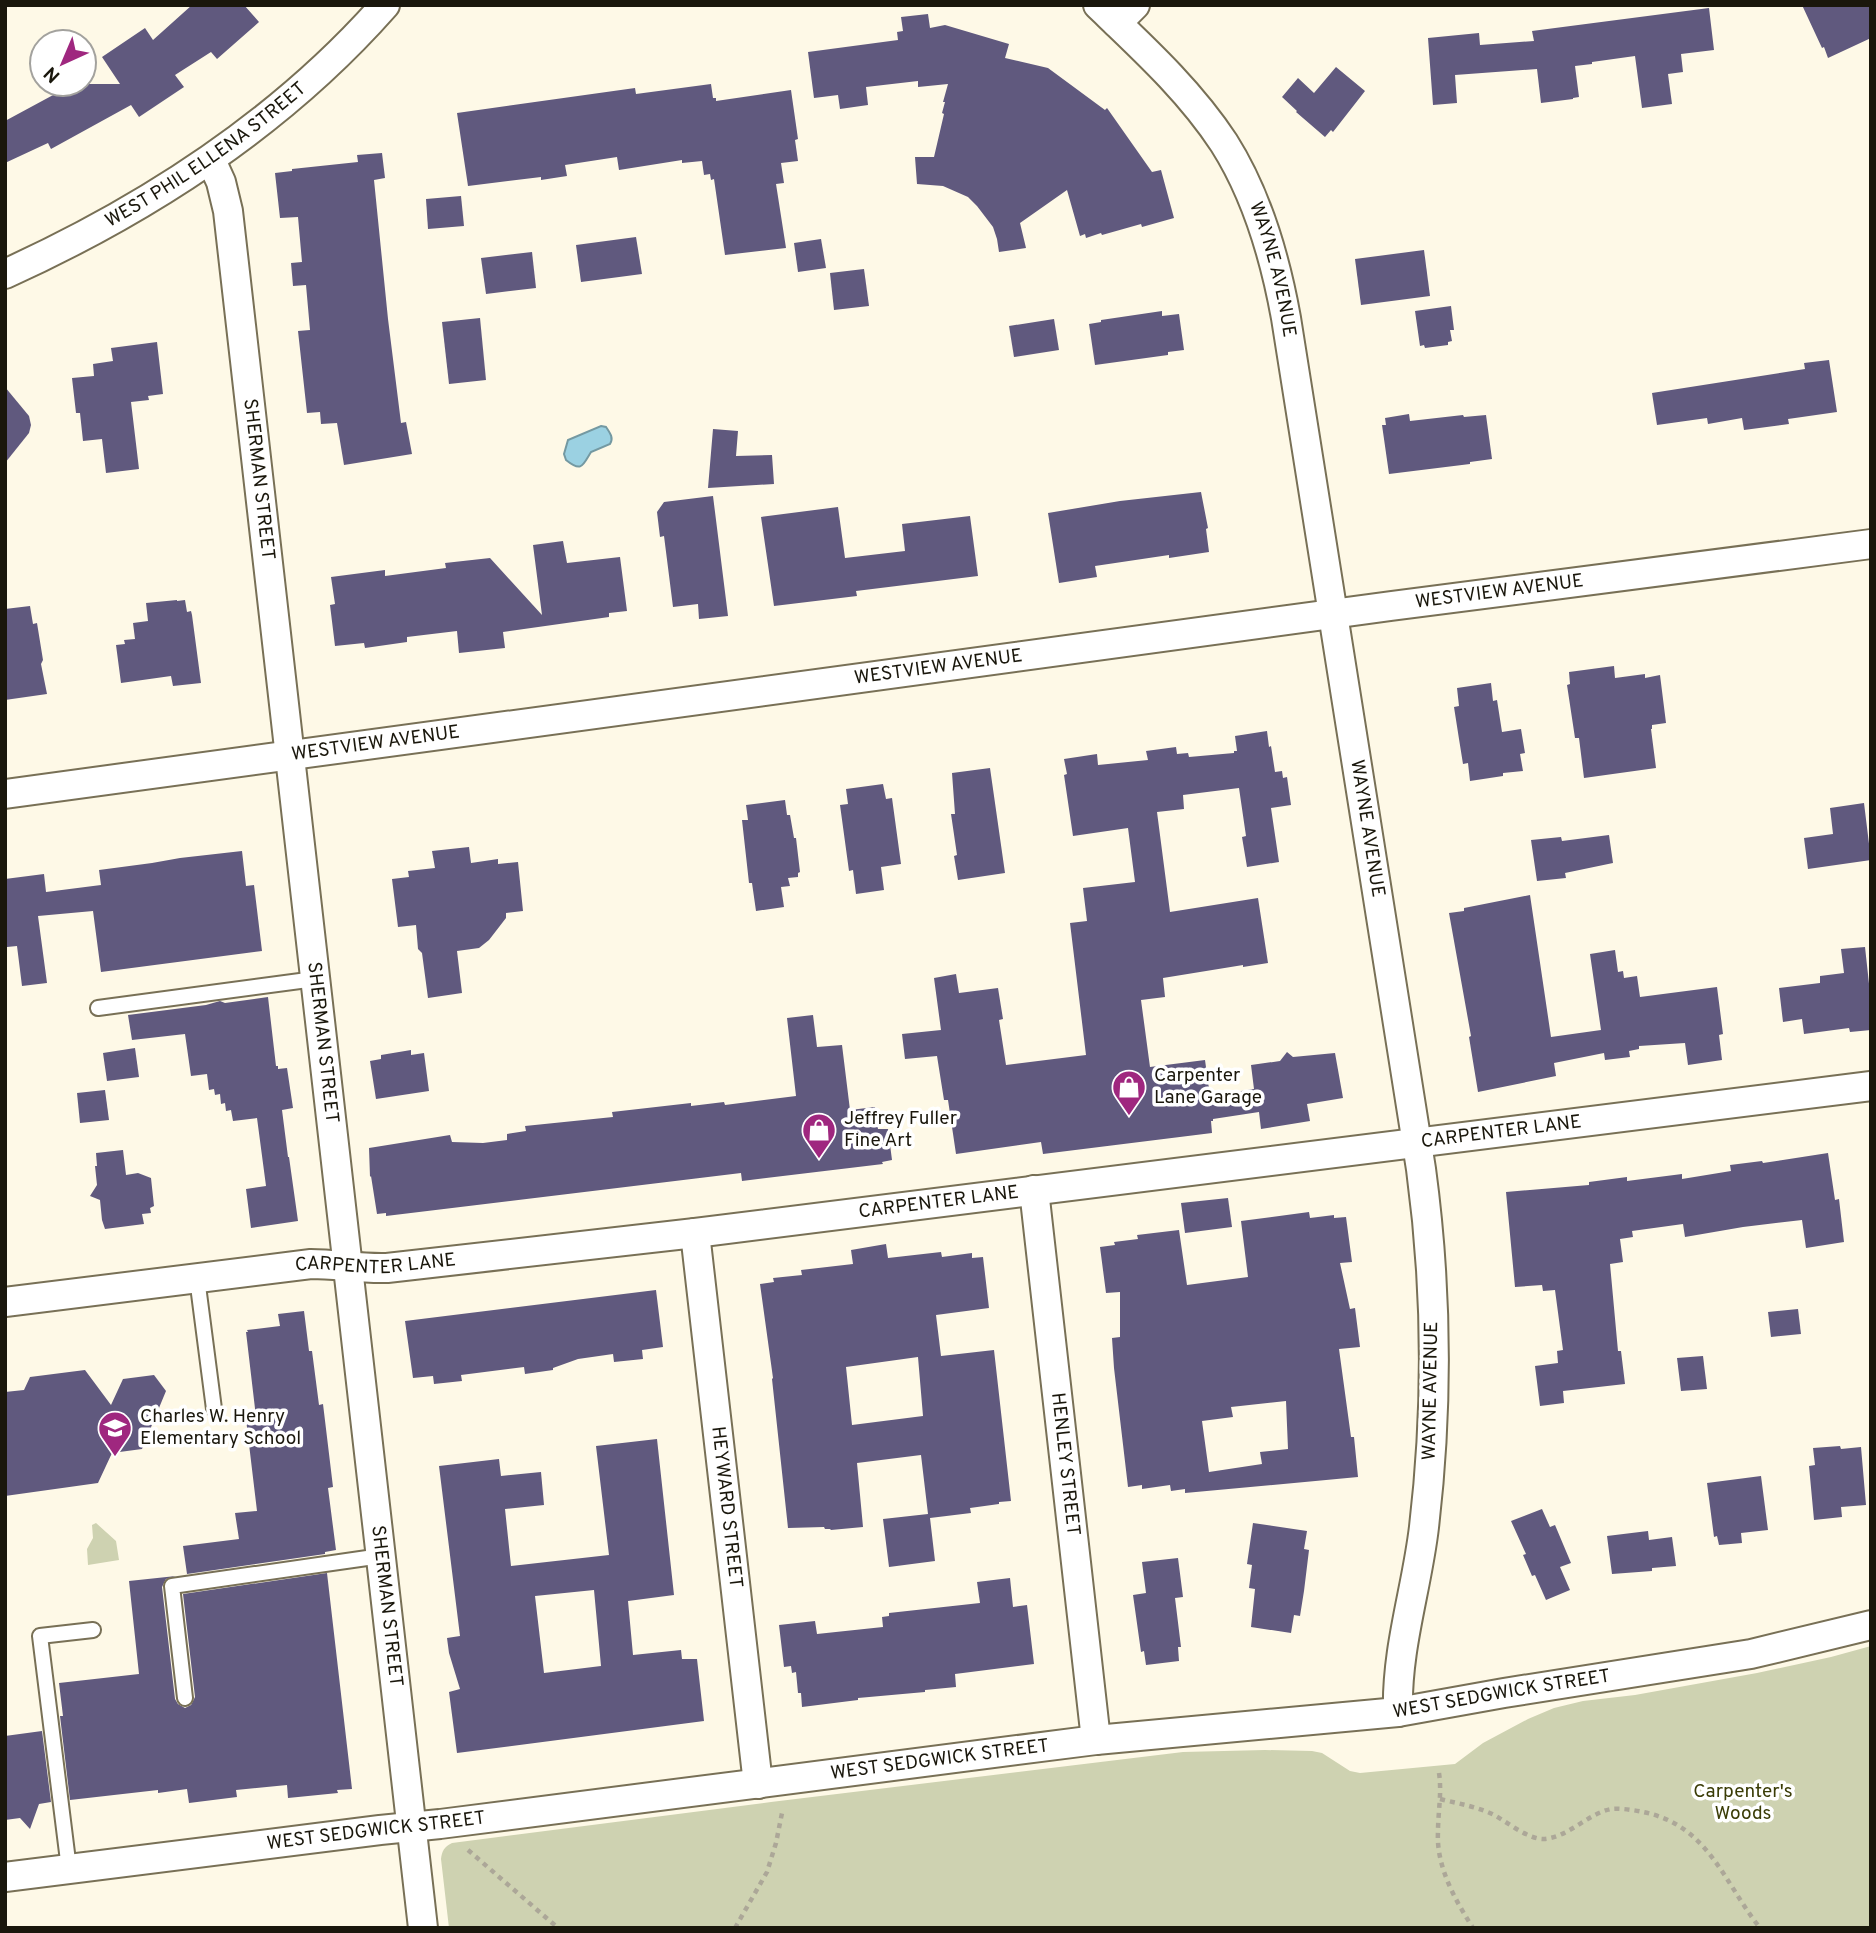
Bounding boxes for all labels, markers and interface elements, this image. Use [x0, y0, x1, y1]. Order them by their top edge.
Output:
north arrow [28, 28, 98, 98]
text: N [39, 60, 66, 87]
street label: WEST PHIL ELLENA STREET [101, 77, 311, 233]
street label: WAYNE AVENUE [1243, 199, 1301, 339]
street label: SHERMAN STREET [237, 397, 280, 561]
street label: WESTVIEW AVENUE [1414, 569, 1585, 615]
street label: WESTVIEW AVENUE [853, 644, 1024, 691]
street label: WESTVIEW AVENUE [290, 720, 461, 767]
street label: WAYNE AVENUE [1344, 758, 1390, 899]
street label: SHERMAN STREET [301, 961, 344, 1125]
place label: Carpenter Lane Garage [1154, 1064, 1262, 1110]
shop icon: Carpenter Lane Garage [1110, 1068, 1148, 1117]
place label: Jeffrey Fuller Fine Art [844, 1107, 958, 1153]
street label: CARPENTER LANE [1420, 1110, 1583, 1154]
shop icon: Jeffrey Fuller Fine Art [800, 1111, 838, 1160]
street label: CARPENTER LANE [857, 1181, 1020, 1224]
street label: CARPENTER LANE [294, 1248, 457, 1280]
street label: WAYNE AVENUE [1418, 1321, 1444, 1461]
street label: HENLEY STREET [1045, 1391, 1085, 1537]
place label: Charles W. Henry Elementary School [140, 1405, 301, 1451]
school or university icon: Charles W. Henry Elementary School [96, 1409, 134, 1458]
street label: HEYWARD STREET [705, 1425, 748, 1589]
street label: SHERMAN STREET [365, 1524, 408, 1688]
street label: WEST SEDGWICK STREET [1391, 1664, 1612, 1725]
street label: WEST SEDGWICK STREET [829, 1734, 1050, 1786]
park label: Carpenter's Woods [1693, 1780, 1793, 1826]
street label: WEST SEDGWICK STREET [265, 1806, 487, 1856]

